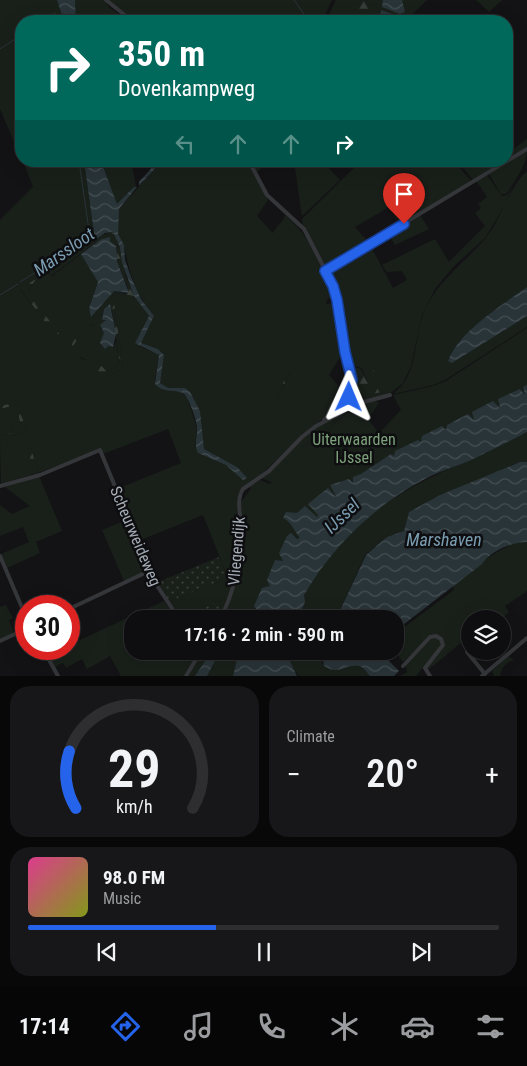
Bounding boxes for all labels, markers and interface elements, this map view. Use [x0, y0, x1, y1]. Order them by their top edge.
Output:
text: 350 m [118, 34, 205, 75]
icon: right [35, 35, 100, 100]
text: Dovenkampweg [118, 76, 255, 101]
icon: left [171, 130, 199, 158]
icon: ahead [224, 130, 252, 158]
icon: ahead [277, 130, 305, 158]
icon: right [330, 130, 358, 158]
pin [383, 173, 425, 224]
icon: arrive [390, 180, 418, 208]
water label: Marssloot [29, 223, 99, 280]
position arrow [322, 370, 374, 422]
park label: Uiterwaarden IJssel [312, 430, 396, 467]
street label: Scheurweideweg [106, 483, 165, 589]
water label: IJssel [320, 493, 364, 537]
street label: Vliegendijk [224, 515, 249, 586]
water label: Marshaven [406, 529, 482, 550]
speed limit sign: 30 [15, 595, 80, 660]
map controls [461, 610, 511, 660]
button: layers [461, 610, 511, 660]
text: 17:16 · 2 min · 590 m [184, 623, 344, 646]
text: Climate [287, 727, 335, 746]
text: 29 [108, 739, 161, 800]
text: 20° [366, 752, 419, 796]
text: − [287, 758, 301, 791]
text: + [485, 758, 499, 791]
text: km/h [116, 796, 153, 817]
text: 98.0 FM [103, 866, 165, 889]
text: Music [103, 889, 141, 908]
icon: previous [93, 938, 121, 966]
icon: pause [250, 938, 278, 966]
icon: next [407, 938, 435, 966]
icon: directions [108, 1009, 143, 1044]
icon: music [181, 1009, 216, 1044]
icon: phone [254, 1009, 289, 1044]
icon: climate [327, 1009, 362, 1044]
icon: car [400, 1009, 435, 1044]
icon: filters [473, 1009, 508, 1044]
text: 17:14 [19, 1014, 70, 1039]

